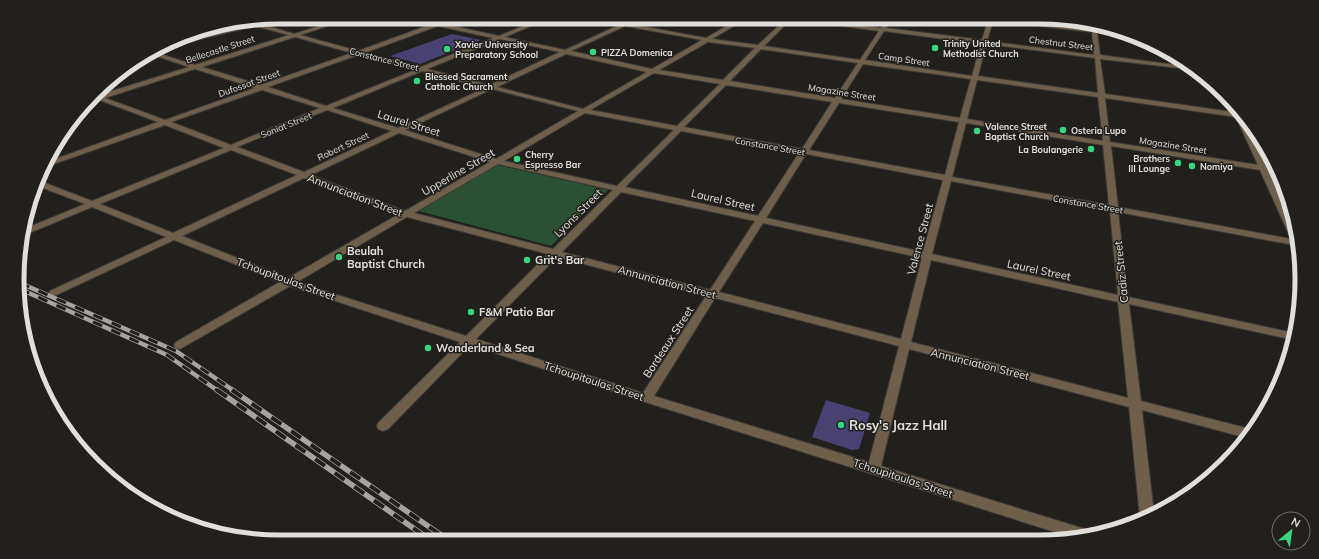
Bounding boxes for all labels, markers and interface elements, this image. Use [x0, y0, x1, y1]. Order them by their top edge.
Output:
street label: Bellecastle Street [184, 33, 256, 65]
street label: Chestnut Street [1028, 34, 1094, 52]
place label: Trinity United Methodist Church [943, 38, 1019, 59]
place label: Xavier University Preparatory School [454, 39, 538, 61]
marker: Trinity United Methodist Church [930, 43, 940, 53]
marker: Xavier University Preparatory School [442, 44, 452, 54]
street label: Constance Street [348, 45, 420, 73]
marker: PIZZA Domenica [588, 47, 598, 57]
place label: PIZZA Domenica [601, 47, 673, 58]
street label: Camp Street [878, 50, 930, 68]
street label: Dufossat Street [217, 67, 281, 99]
place label: Blessed Sacrament Catholic Church [425, 71, 508, 92]
marker: Blessed Sacrament Catholic Church [412, 76, 422, 86]
street label: Magazine Street [807, 81, 877, 103]
street label: Laurel Street [376, 107, 442, 139]
street label: Soniat Street [259, 110, 313, 140]
place label: Valence Street Baptist Church [984, 121, 1049, 142]
marker: Osteria Lupo [1058, 125, 1068, 135]
place label: Osteria Lupo [1071, 125, 1126, 136]
marker: Valence Street Baptist Church [972, 126, 982, 136]
street label: Robert Street [316, 129, 370, 163]
street label: Constance Street [734, 134, 806, 158]
street label: Magazine Street [1138, 134, 1208, 156]
place label: La Boulangerie [1018, 144, 1083, 155]
marker: La Boulangerie [1086, 144, 1096, 154]
street label: Upperline Street [419, 145, 497, 199]
place label: Cherry Espresso Bar [525, 149, 581, 170]
place label: Brothers III Lounge [1128, 153, 1170, 174]
marker: Cherry Espresso Bar [512, 154, 522, 164]
marker: Brothers III Lounge [1173, 158, 1183, 168]
marker: Nomiya [1187, 161, 1197, 171]
place label: Nomiya [1200, 161, 1233, 173]
street label: Annunciation Street [305, 170, 405, 220]
street label: Lyons Street [551, 186, 605, 240]
street label: Laurel Street [690, 186, 756, 214]
street label: Constance Street [1052, 192, 1124, 216]
street label: Valence Street [904, 202, 936, 276]
street label: Cadiz Street [1111, 240, 1131, 304]
place label: Beulah Baptist Church [347, 244, 425, 271]
marker: Beulah Baptist Church [334, 252, 344, 262]
place label: Grit's Bar [535, 253, 585, 267]
street label: Tchoupitoulas Street [235, 255, 337, 303]
marker: Grit's Bar [522, 255, 532, 265]
street label: Laurel Street [1006, 256, 1072, 284]
street label: Annunciation Street [616, 262, 718, 302]
street label: Bordeaux Street [640, 304, 696, 380]
place label: F&M Patio Bar [479, 305, 555, 319]
marker: F&M Patio Bar [466, 307, 476, 317]
place label: Wonderland & Sea [436, 341, 535, 355]
marker: Wonderland & Sea [423, 343, 433, 353]
street label: Annunciation Street [929, 345, 1031, 383]
street label: Tchoupitoulas Street [542, 358, 646, 404]
place label: Rosy's Jazz Hall [849, 417, 947, 434]
marker: Rosy's Jazz Hall [836, 420, 846, 430]
street label: Tchoupitoulas Street [851, 455, 955, 501]
north arrow [1271, 511, 1311, 551]
text: N [1289, 514, 1303, 530]

